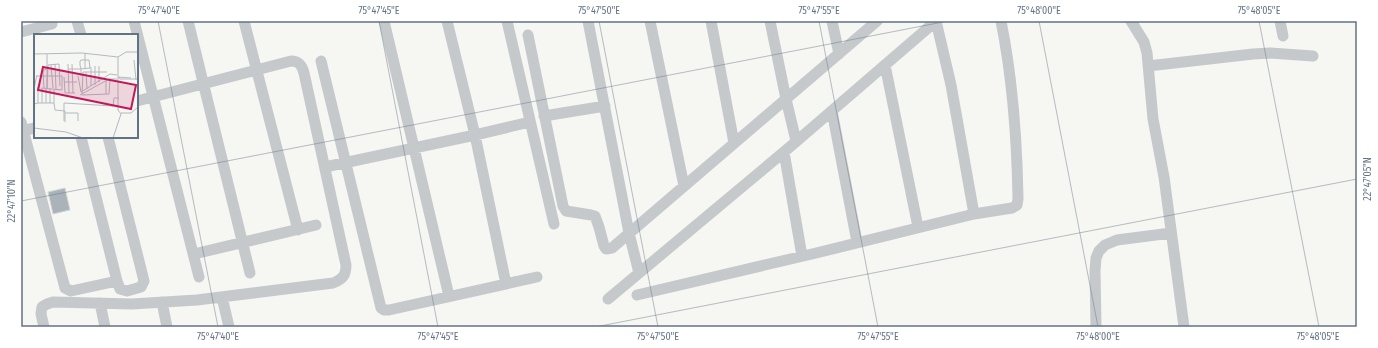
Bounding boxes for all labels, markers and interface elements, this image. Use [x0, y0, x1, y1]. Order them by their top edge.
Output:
text: 75°47'40"E [138, 5, 180, 17]
text: 75°47'45"E [359, 5, 400, 17]
text: 75°47'50"E [578, 5, 620, 17]
text: 75°47'55"E [798, 5, 840, 17]
text: 75°48'00"E [1017, 5, 1061, 17]
text: 75°48'05"E [1238, 5, 1281, 17]
inset map [34, 34, 138, 138]
text: 22°47'05"N [1362, 157, 1374, 201]
text: 22°47'10"N [6, 179, 18, 223]
text: 75°47'40"E [197, 331, 239, 343]
text: 75°47'45"E [418, 331, 459, 343]
text: 75°47'50"E [637, 331, 679, 343]
text: 75°47'55"E [857, 331, 899, 343]
text: 75°48'00"E [1076, 331, 1120, 343]
text: 75°48'05"E [1297, 331, 1340, 343]

